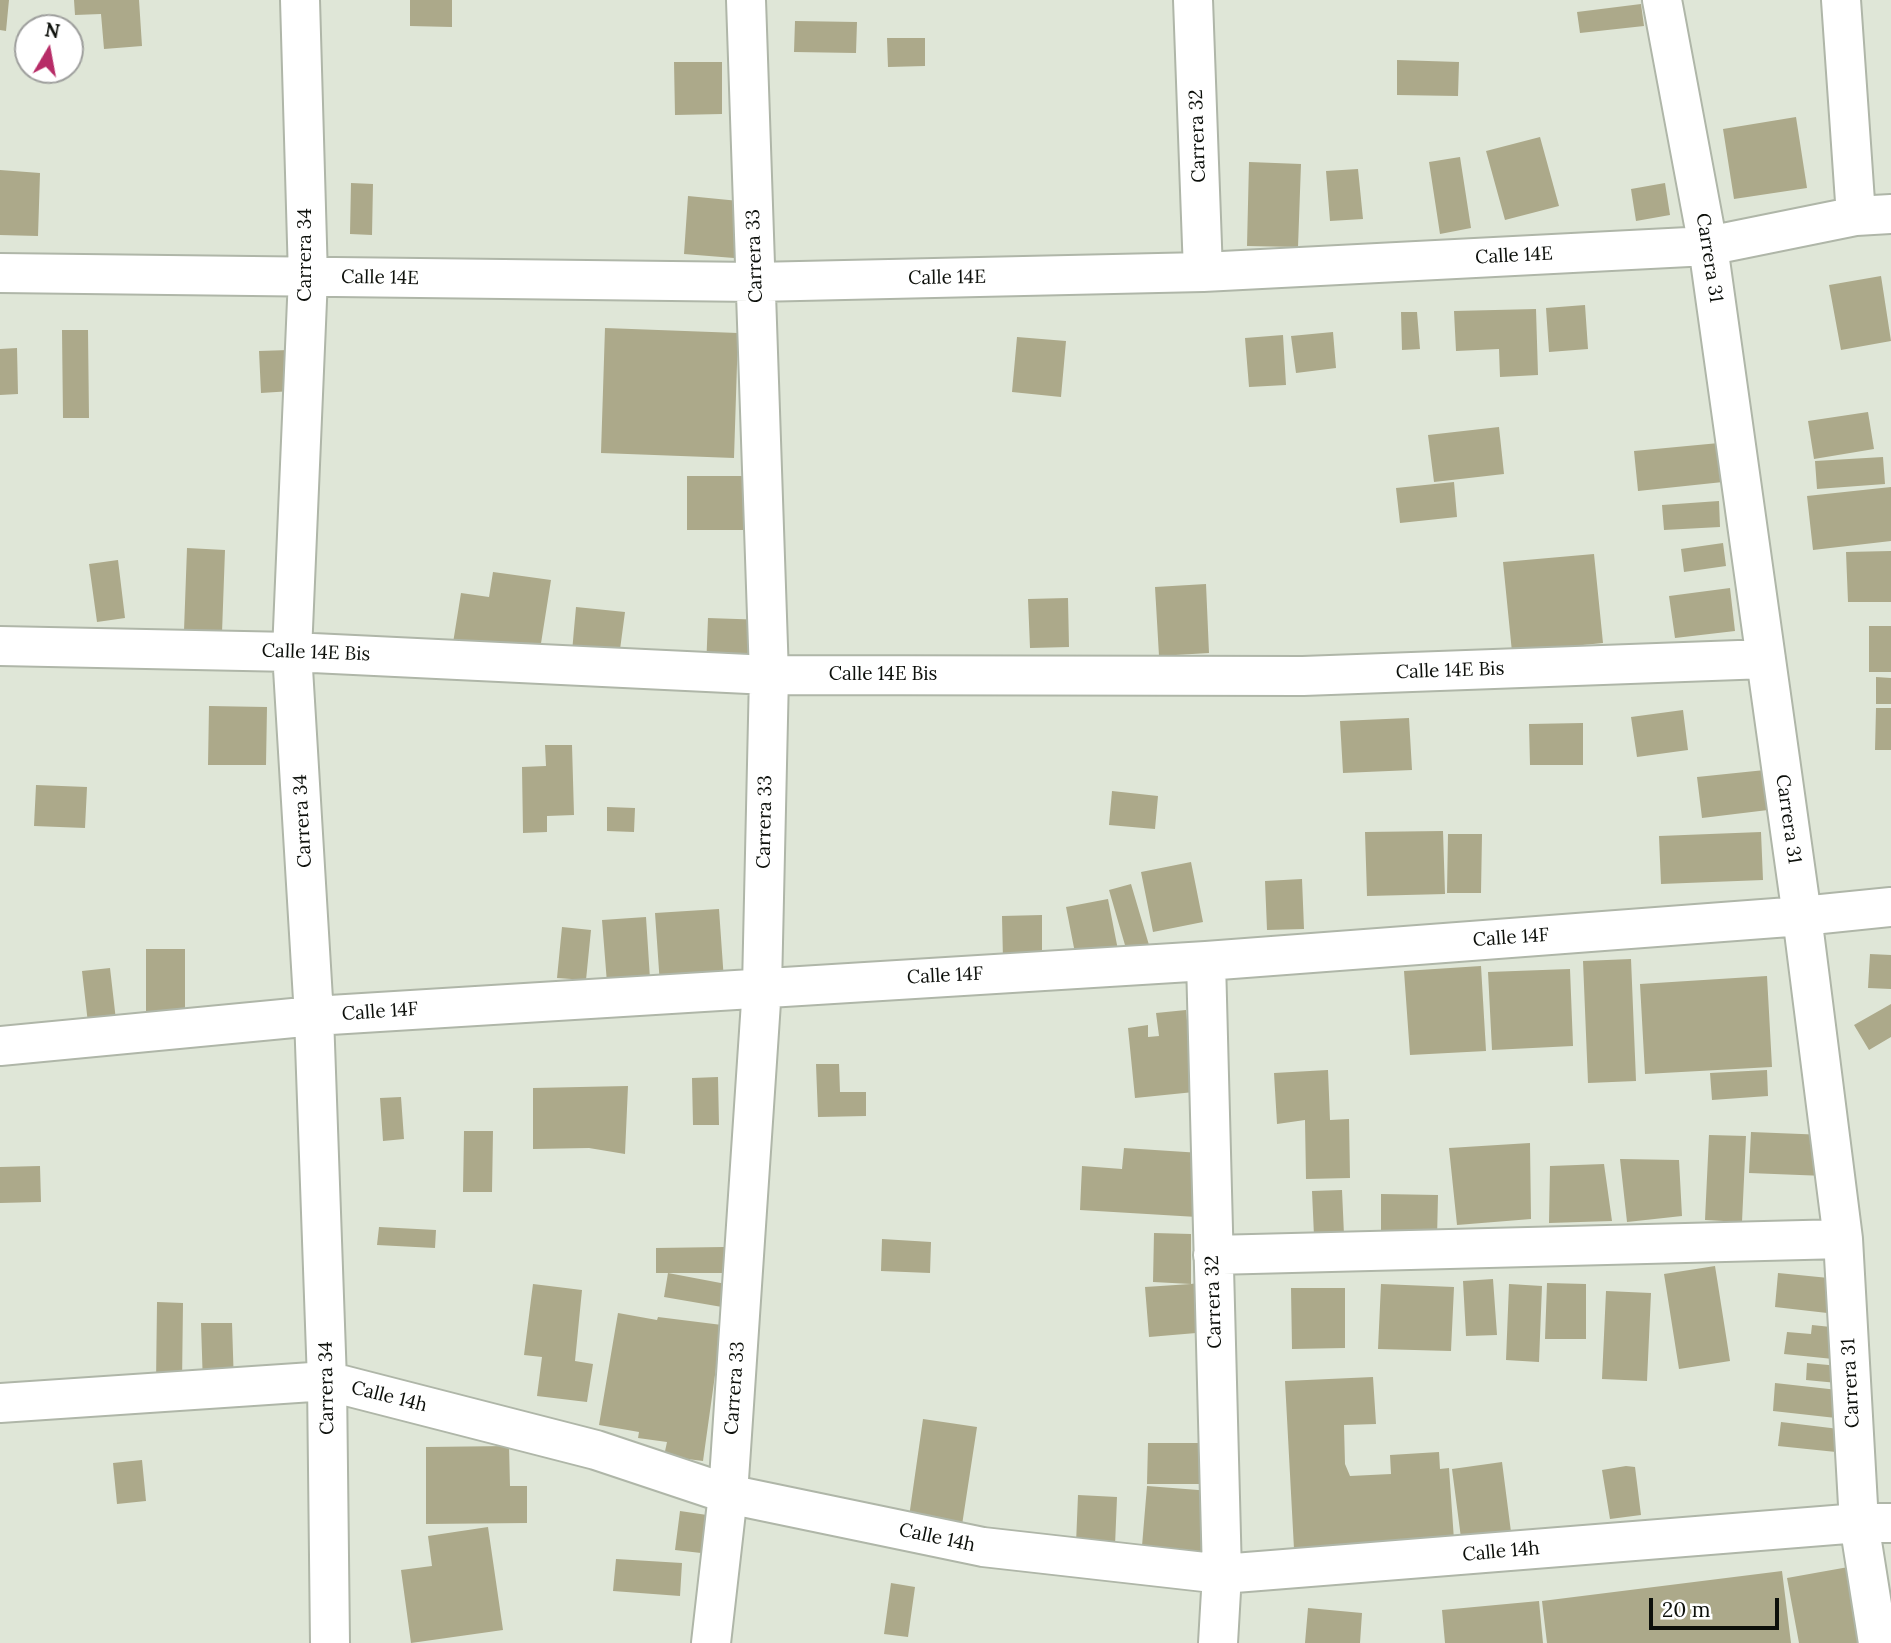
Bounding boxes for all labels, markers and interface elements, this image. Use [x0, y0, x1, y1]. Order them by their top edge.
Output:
north arrow [14, 14, 84, 84]
text: N [43, 17, 62, 43]
street label: Carrera 32 [1185, 89, 1211, 183]
street label: Carrera 34 [295, 208, 317, 302]
street label: Carrera 33 [742, 209, 768, 303]
street label: Carrera 31 [1691, 212, 1727, 304]
street label: Calle 14E [1475, 243, 1553, 269]
street label: Calle 14E [341, 266, 419, 290]
street label: Calle 14E [908, 266, 986, 290]
street label: Calle 14E Bis [261, 640, 371, 666]
street label: Calle 14E Bis [1395, 658, 1505, 684]
street label: Calle 14E Bis [829, 664, 937, 686]
street label: Carrera 31 [1770, 773, 1806, 865]
street label: Carrera 34 [289, 774, 317, 868]
street label: Carrera 33 [753, 775, 777, 869]
street label: Calle 14F [1472, 924, 1550, 952]
street label: Calle 14F [906, 963, 984, 989]
street label: Calle 14F [341, 998, 419, 1026]
street label: Carrera 32 [1201, 1255, 1227, 1349]
street label: Carrera 31 [1837, 1337, 1865, 1429]
street label: Carrera 33 [720, 1340, 750, 1436]
street label: Carrera 34 [315, 1341, 339, 1435]
street label: Calle 14h [349, 1377, 429, 1417]
street label: Calle 14h [897, 1519, 977, 1557]
street label: Calle 14h [1461, 1537, 1541, 1567]
scale bar [1653, 1584, 1783, 1628]
text: 20 m [1662, 1596, 1711, 1623]

